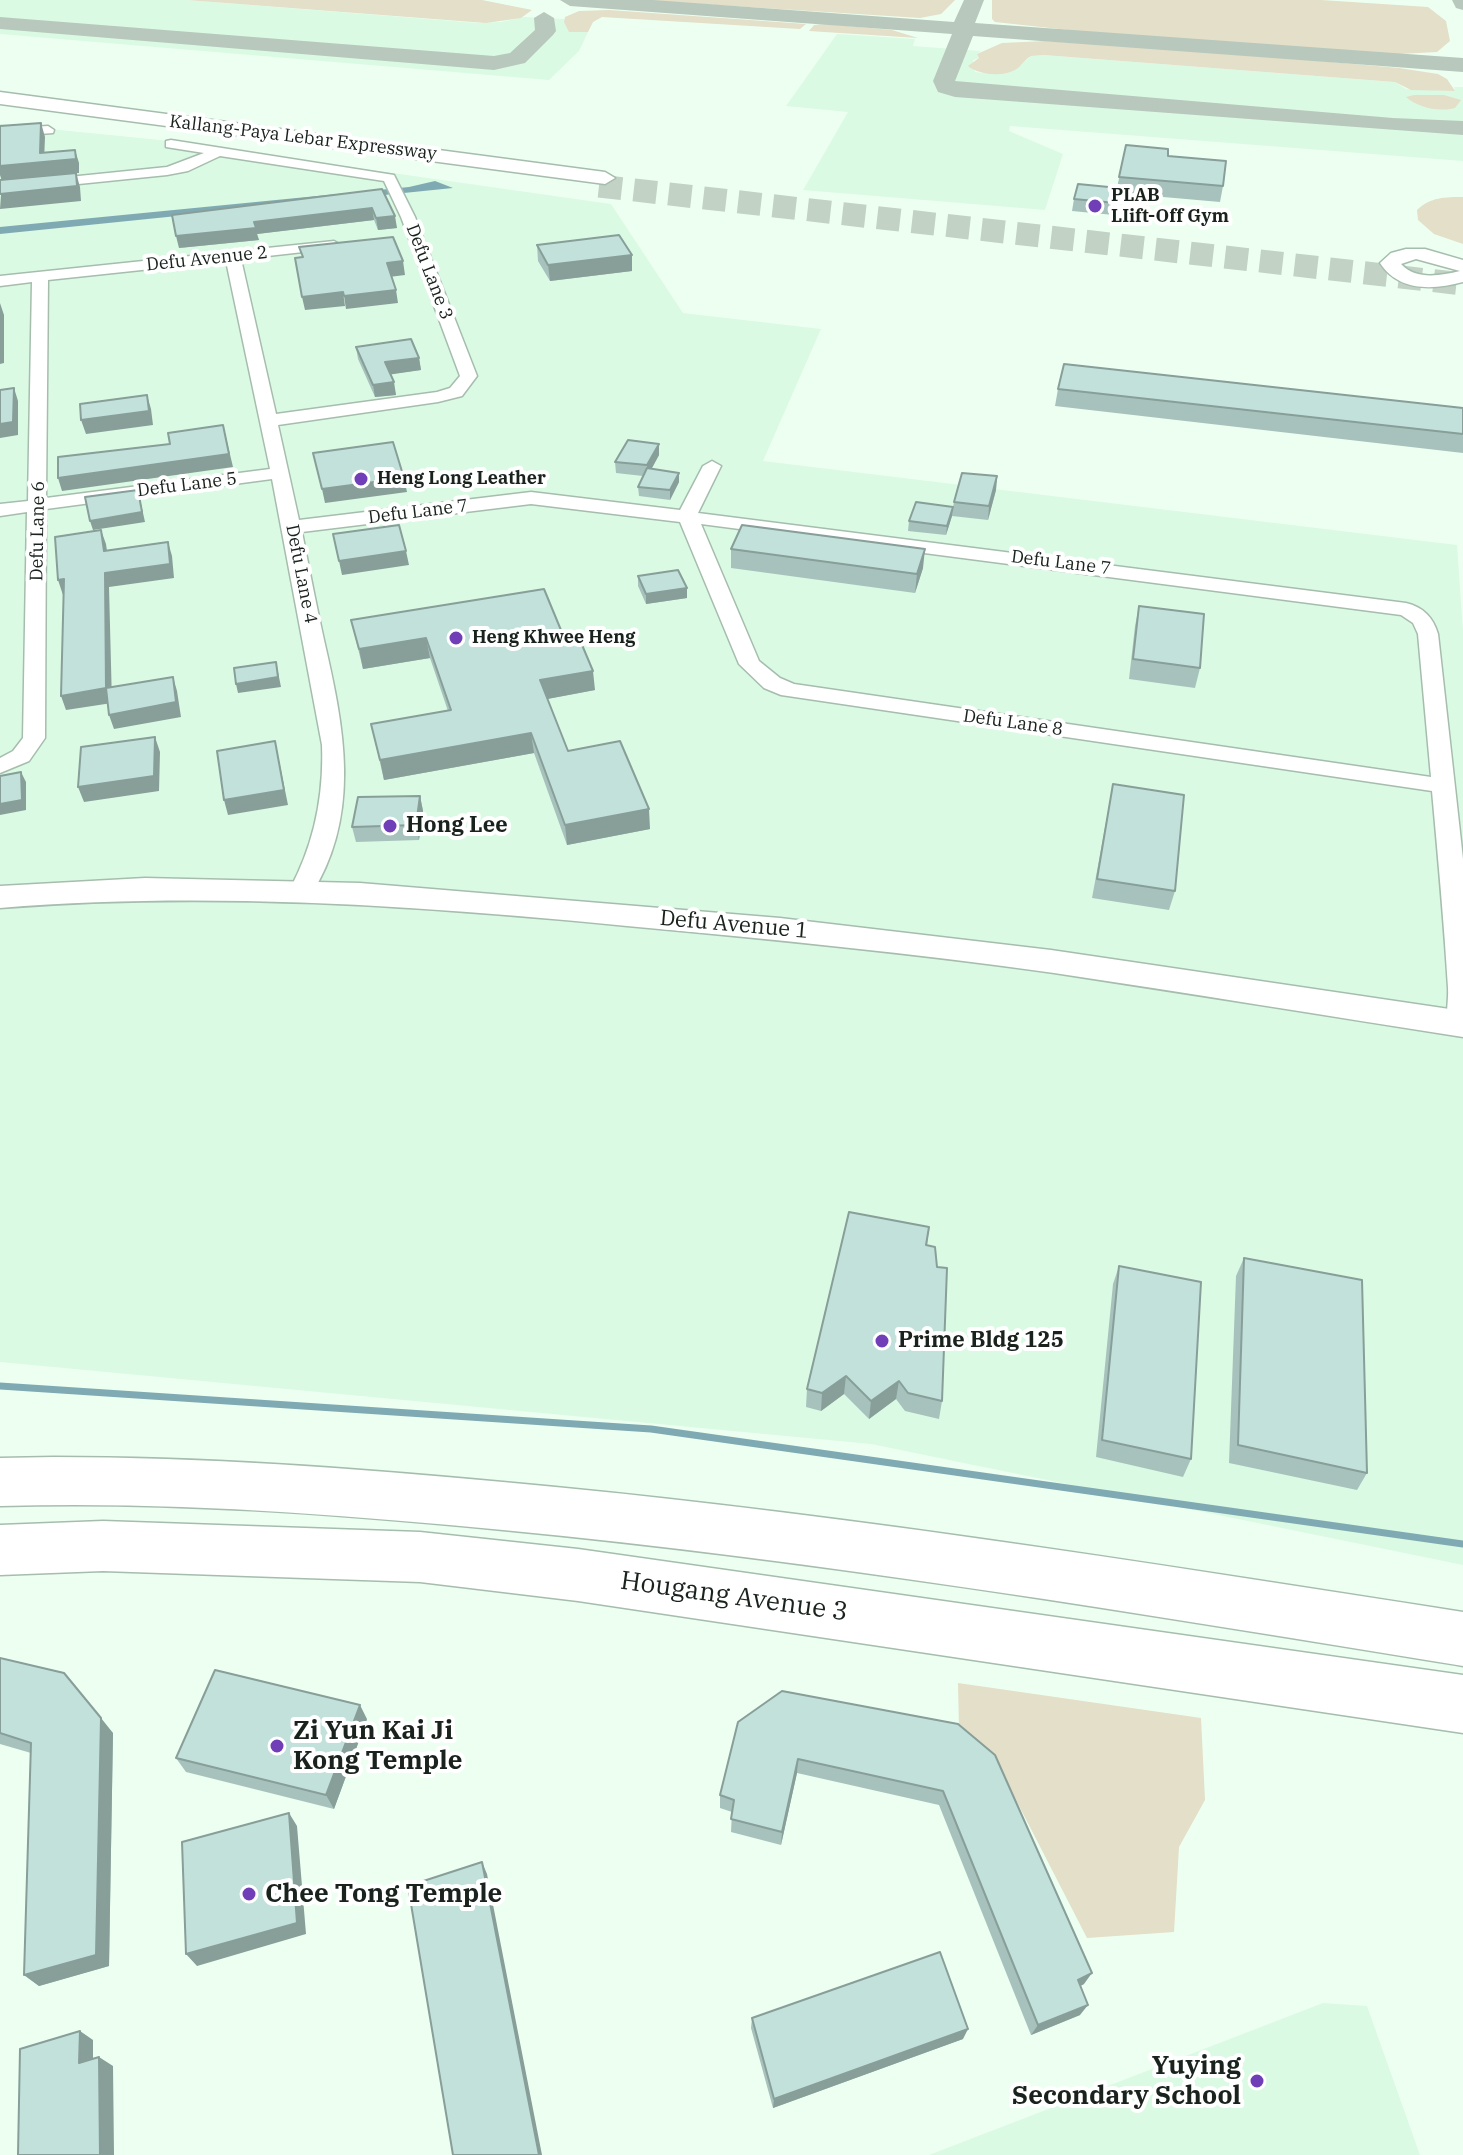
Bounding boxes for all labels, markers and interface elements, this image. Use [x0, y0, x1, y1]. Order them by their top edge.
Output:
street label: Kallang-Paya Lebar Expressway [168, 111, 438, 165]
place label: PLAB LIift-Off Gym [1111, 185, 1229, 228]
marker: PLAB LIift-Off Gym [1086, 197, 1104, 215]
street label: Defu Lane 3 [401, 221, 457, 323]
street label: Defu Avenue 2 [145, 242, 269, 276]
street label: Defu Lane 5 [136, 468, 238, 502]
place label: Heng Long Leather [377, 468, 546, 490]
marker: Heng Long Leather [352, 470, 370, 488]
street label: Defu Lane 6 [26, 481, 50, 581]
street label: Defu Lane 7 [367, 495, 469, 529]
street label: Defu Lane 4 [281, 523, 321, 625]
street label: Defu Lane 7 [1010, 546, 1112, 580]
place label: Heng Khwee Heng [472, 627, 636, 649]
marker: Heng Khwee Heng [447, 629, 465, 647]
street label: Defu Lane 8 [962, 705, 1064, 741]
place label: Hong Lee [406, 813, 508, 839]
marker: Hong Lee [381, 817, 399, 835]
street label: Defu Avenue 1 [659, 905, 809, 945]
place label: Prime Bldg 125 [898, 1328, 1064, 1354]
marker: Prime Bldg 125 [873, 1332, 891, 1350]
street label: Hougang Avenue 3 [618, 1566, 850, 1628]
place label: Zi Yun Kai Ji Kong Temple [293, 1715, 462, 1776]
marker: Zi Yun Kai Ji Kong Temple [268, 1737, 286, 1755]
place label: Chee Tong Temple [265, 1878, 502, 1910]
marker: Chee Tong Temple [240, 1885, 258, 1903]
place label: Yuying Secondary School [1012, 2050, 1241, 2112]
marker: Yuying Secondary School [1248, 2072, 1266, 2090]

